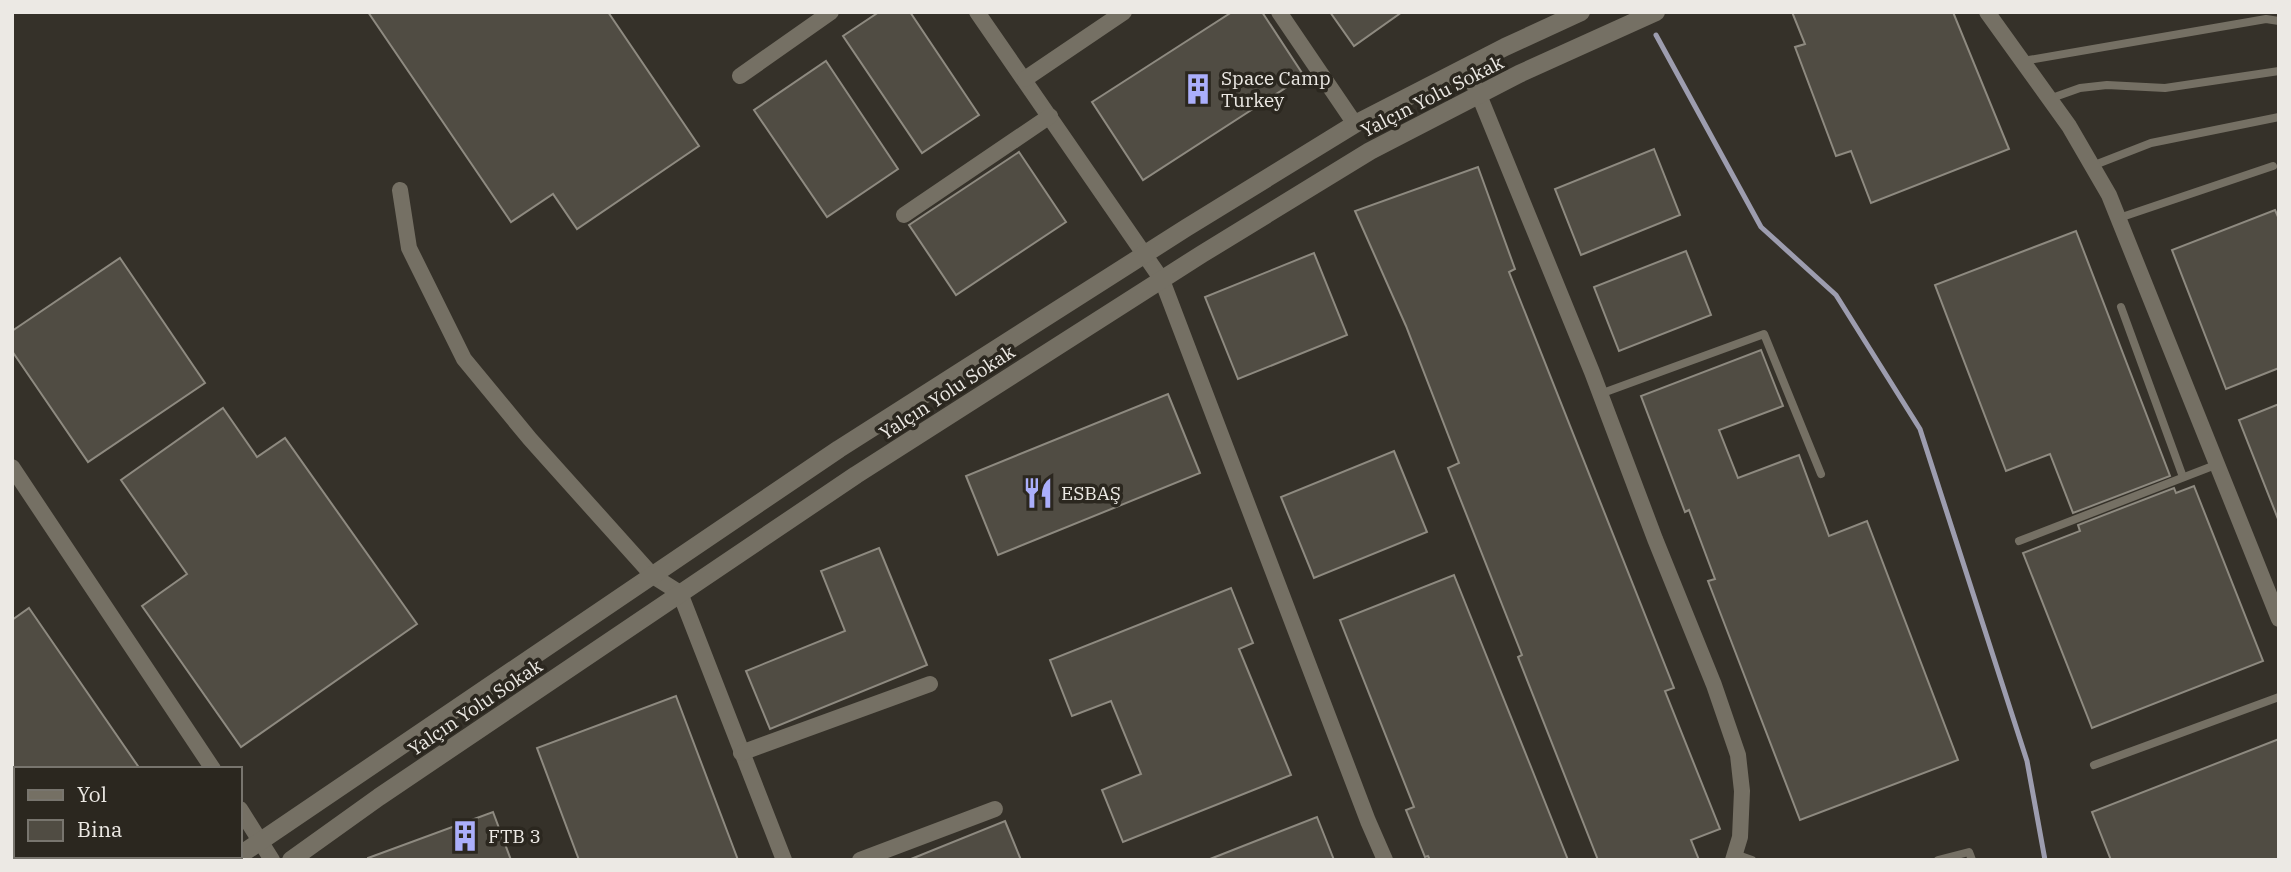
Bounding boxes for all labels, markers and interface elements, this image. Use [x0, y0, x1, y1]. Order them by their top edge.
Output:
street label: Yalçın Yolu Sokak [1357, 50, 1507, 142]
place label: Space Camp Turkey [1221, 66, 1331, 112]
building icon: Space Camp Turkey [1181, 72, 1215, 106]
street label: Yalçın Yolu Sokak [875, 339, 1019, 445]
restaurant icon: ESBAŞ [1021, 476, 1055, 510]
place label: ESBAŞ [1061, 481, 1121, 505]
street label: Yalçın Yolu Sokak [403, 653, 547, 761]
legend [14, 767, 242, 858]
text: Yol [77, 780, 107, 808]
text: Bina [77, 815, 123, 843]
building icon: FTB 3 [448, 819, 482, 853]
place label: FTB 3 [488, 824, 541, 848]

